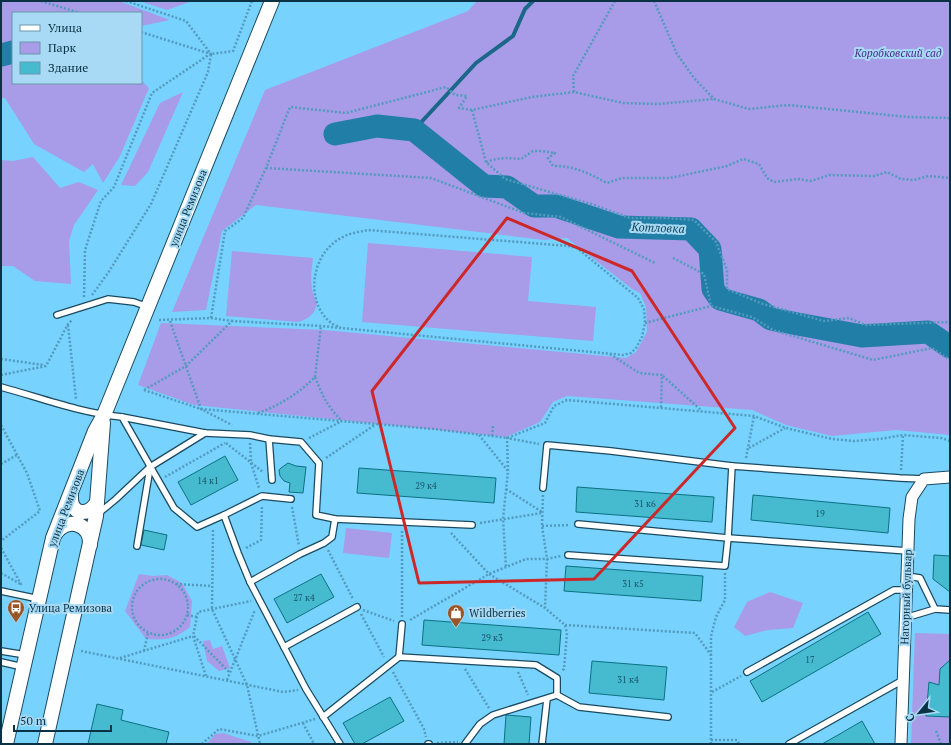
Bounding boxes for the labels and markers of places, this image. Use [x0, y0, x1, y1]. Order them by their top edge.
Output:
bus stop icon: Улица Ремизова [6, 598, 26, 623]
place label: Улица Ремизова [29, 601, 113, 615]
shop icon: Wildberries [446, 603, 466, 628]
place label: Wildberries [469, 606, 526, 620]

